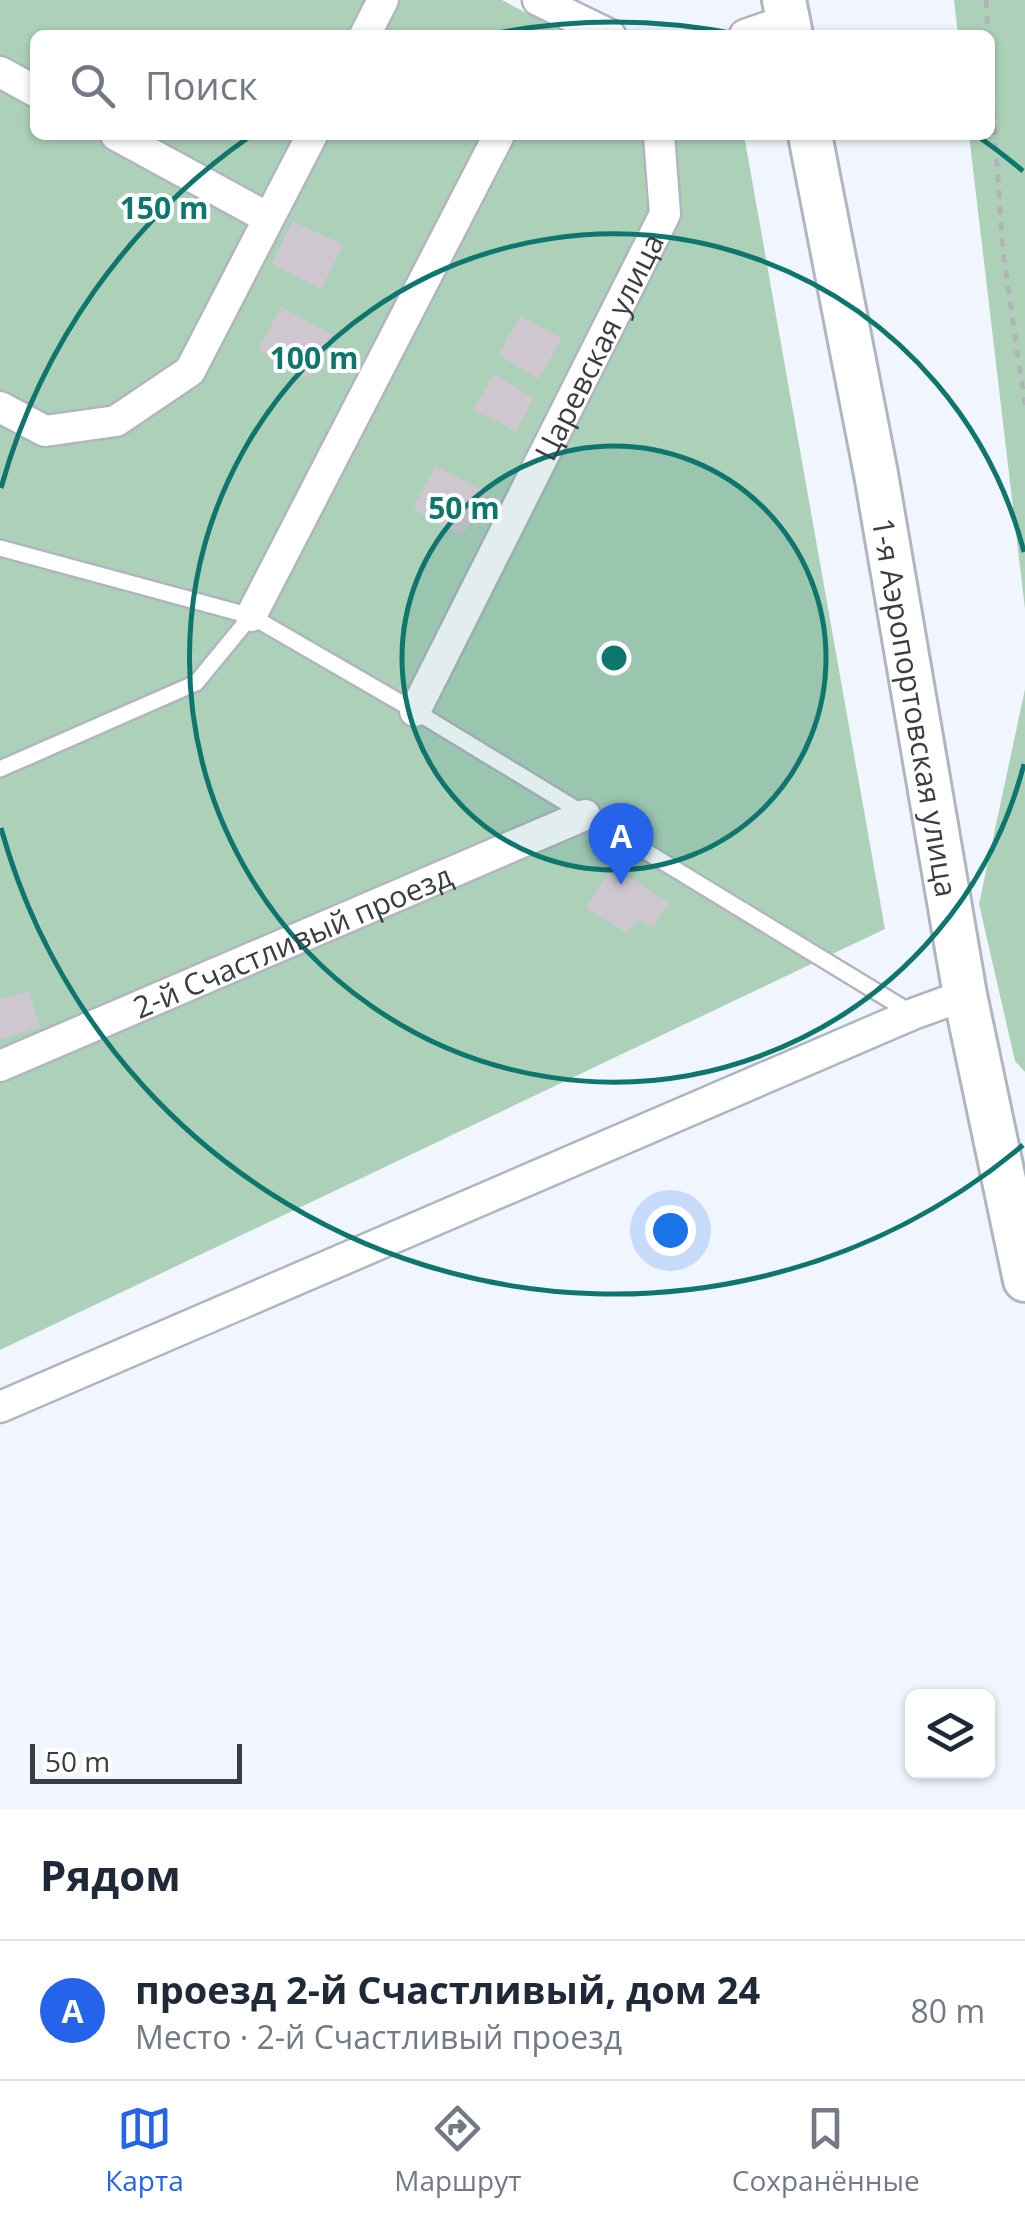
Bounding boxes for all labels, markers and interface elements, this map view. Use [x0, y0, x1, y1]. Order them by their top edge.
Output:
search box [30, 30, 995, 140]
icon: search [65, 58, 120, 113]
text: Поиск [145, 59, 258, 111]
text: 150 m [120, 187, 208, 228]
street label: Царевская улица [524, 226, 673, 467]
text: 100 m [270, 337, 358, 378]
text: 50 m [428, 487, 500, 528]
street label: 1-я Аэропортовская улица [863, 515, 968, 900]
centre of rings [596, 640, 632, 676]
pin: A [588, 802, 654, 885]
street label: 2-й Счастливый проезд [127, 854, 458, 1027]
your location [645, 1205, 696, 1256]
map controls [905, 1689, 995, 1779]
button: layers [905, 1689, 995, 1779]
scale bar [30, 1739, 242, 1784]
text: 50 m [45, 1742, 110, 1780]
text: Рядом [40, 1846, 181, 1903]
text: проезд 2-й Счастливый, дом 24 [135, 1963, 760, 2015]
text: A [61, 1989, 84, 2032]
text: 80 m [910, 1989, 985, 2032]
text: Место · 2-й Счастливый проезд [135, 2015, 622, 2058]
tab: Карта [105, 2101, 184, 2199]
tab: Маршрут [394, 2101, 521, 2199]
tab: Сохранённые [732, 2101, 920, 2199]

